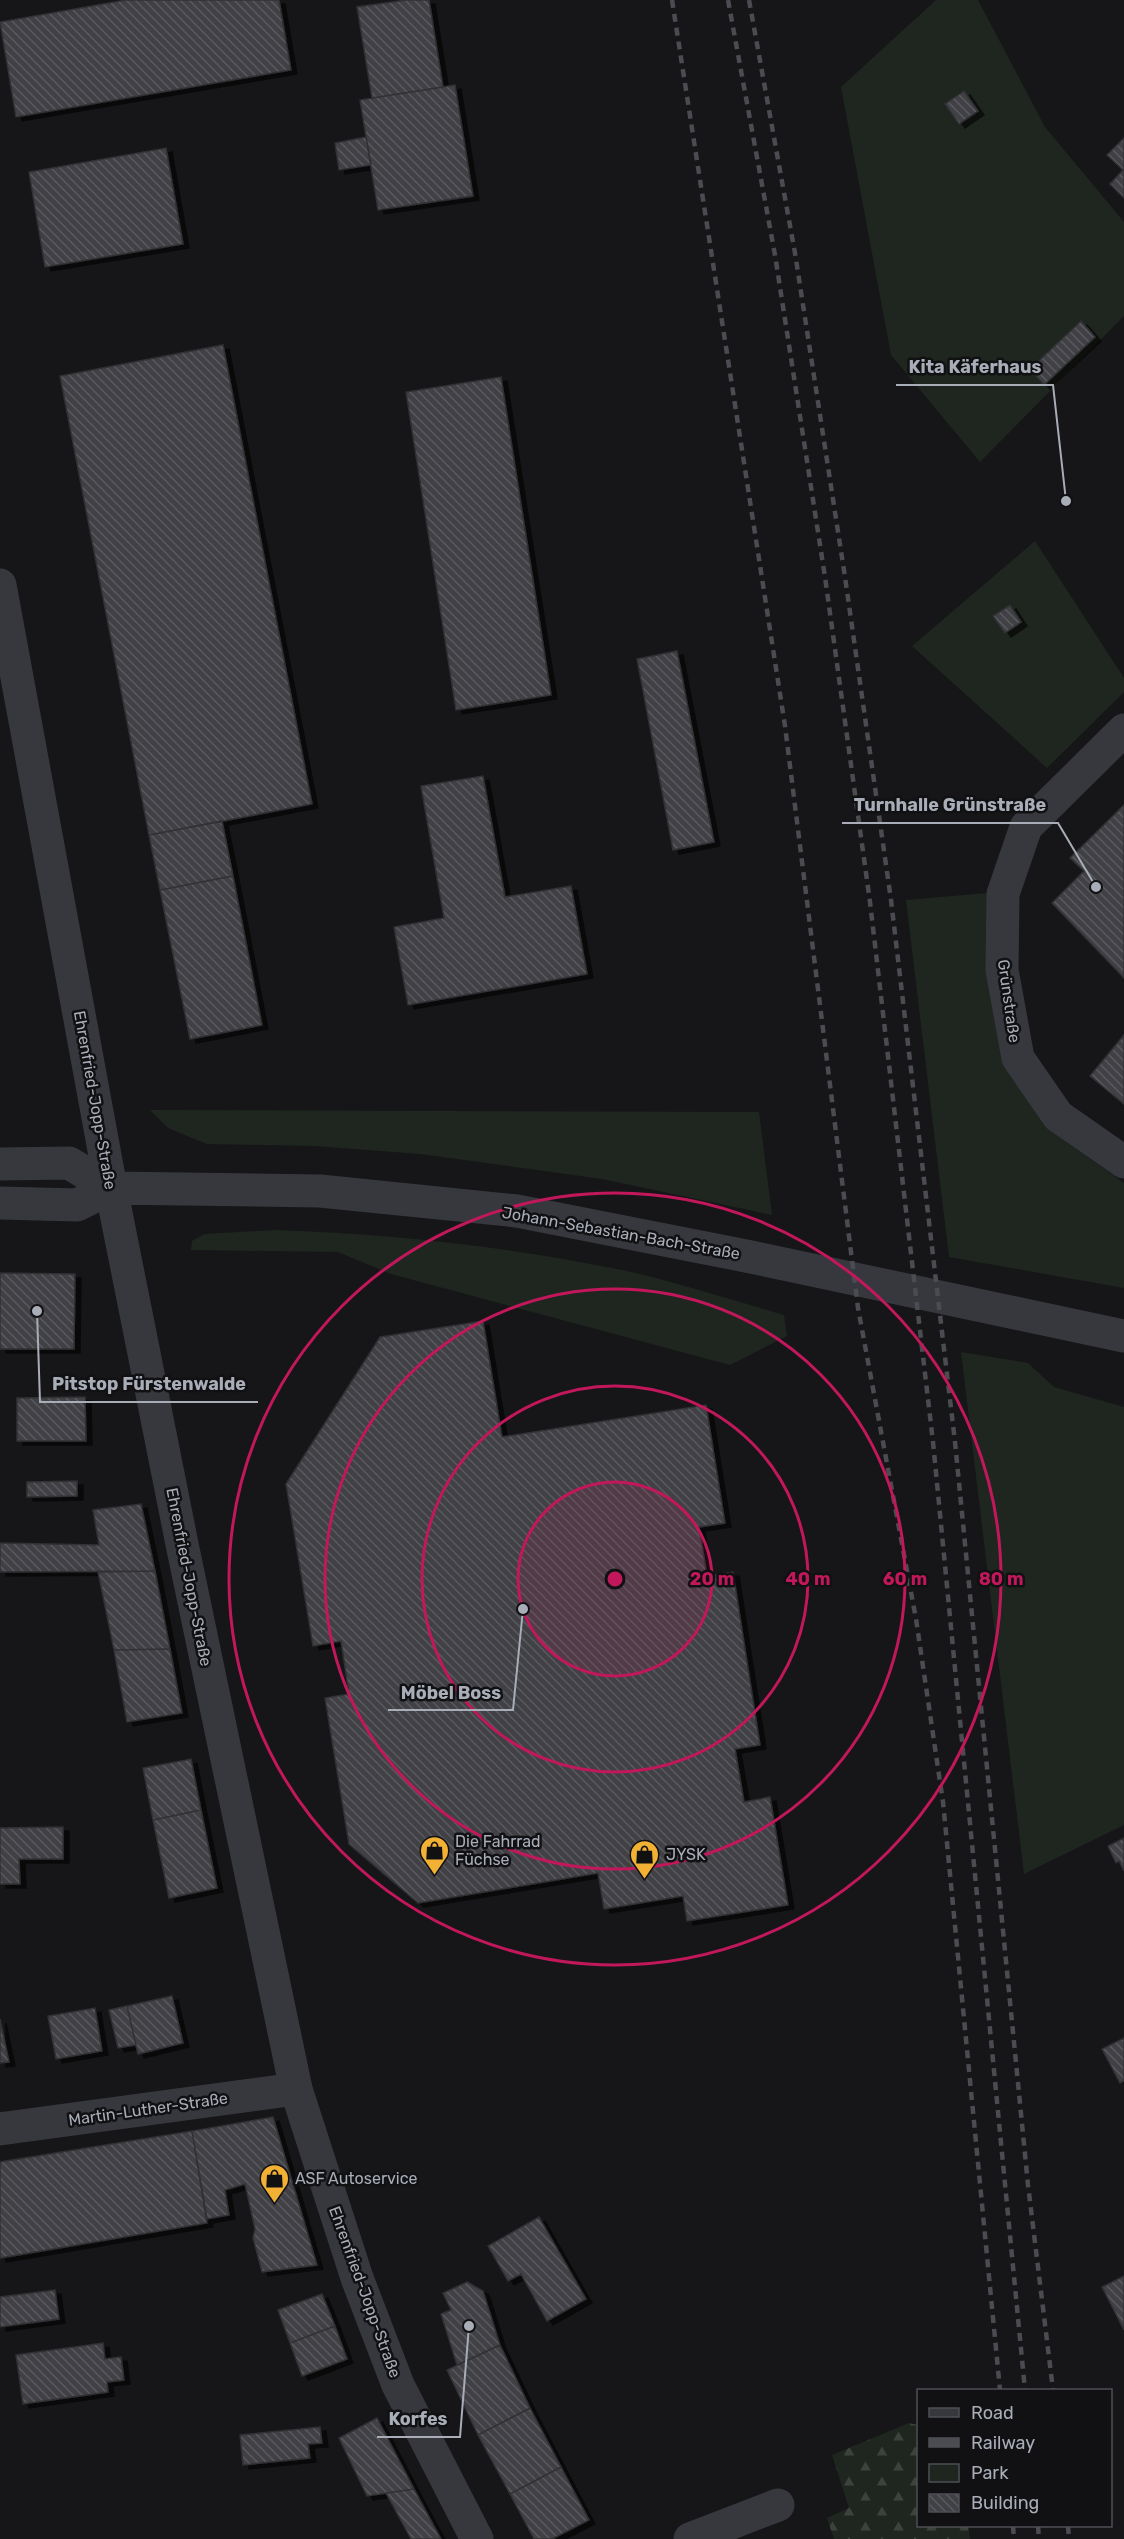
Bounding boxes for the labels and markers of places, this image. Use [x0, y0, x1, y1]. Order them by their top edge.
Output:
callout: Kita Käferhaus [896, 349, 1053, 385]
callout: Turnhalle Grünstraße [842, 787, 1058, 823]
callout: Pitstop Fürstenwalde [40, 1366, 258, 1402]
centre of rings [605, 1569, 625, 1589]
callout: Möbel Boss [388, 1674, 513, 1710]
place label: Die Fahrrad Füchse [455, 1832, 541, 1869]
shop icon: Die Fahrrad Füchse [418, 1834, 450, 1876]
shop icon: JYSK [629, 1838, 661, 1880]
place label: JYSK [666, 1845, 706, 1864]
shop icon: ASF Autoservice [258, 2162, 290, 2204]
place label: ASF Autoservice [295, 2169, 418, 2188]
callout: Korfes [377, 2401, 460, 2437]

